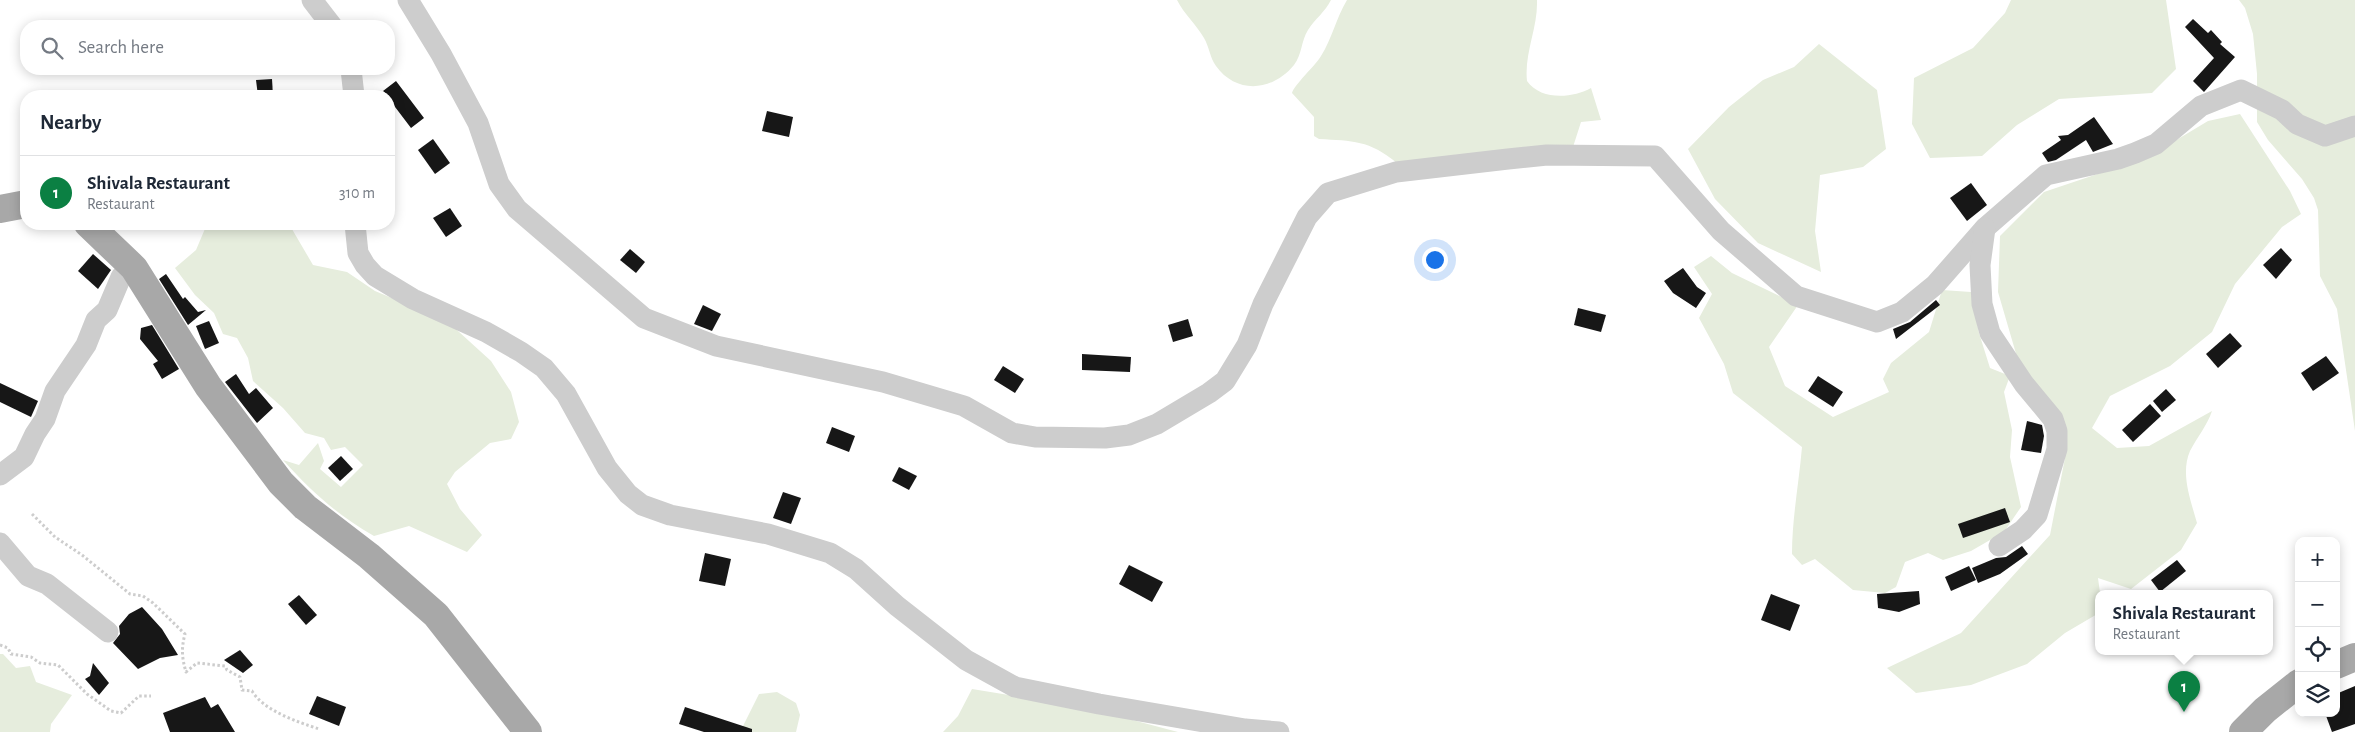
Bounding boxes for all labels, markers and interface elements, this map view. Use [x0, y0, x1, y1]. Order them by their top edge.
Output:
search box [20, 20, 395, 75]
icon: search [38, 34, 66, 62]
text: Search here [78, 38, 164, 57]
text: Nearby [40, 112, 101, 133]
text: Shivala Restaurant [87, 174, 230, 193]
text: 1 [53, 185, 59, 201]
text: 310 m [339, 185, 375, 201]
text: Restaurant [87, 196, 155, 212]
your location [1422, 247, 1448, 273]
map controls [2295, 537, 2340, 717]
button: + [2295, 537, 2340, 582]
button: − [2295, 582, 2340, 627]
popup [2095, 590, 2273, 655]
text: Shivala Restaurant [2113, 604, 2255, 623]
text: Restaurant [2113, 626, 2180, 642]
button: locate [2295, 627, 2340, 672]
pin: 1 [2168, 671, 2200, 712]
button: layers [2295, 672, 2340, 717]

